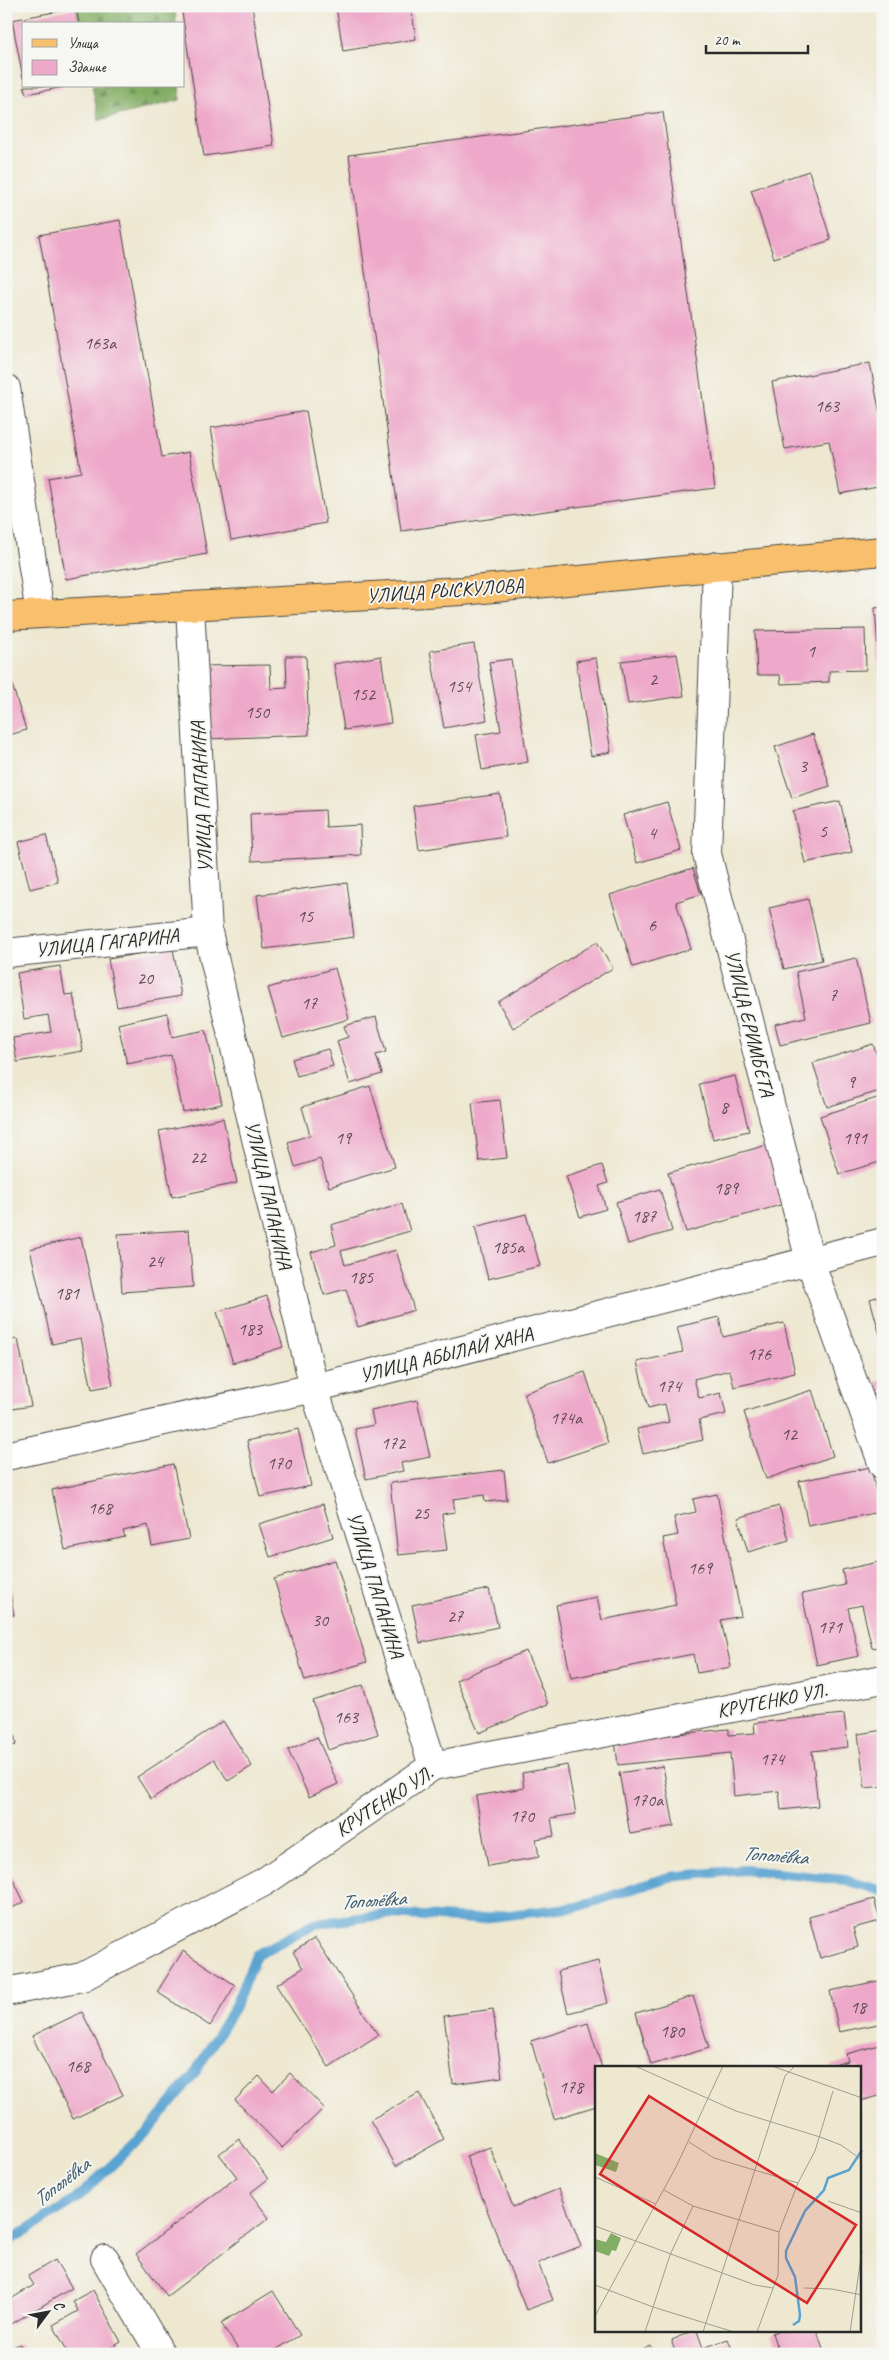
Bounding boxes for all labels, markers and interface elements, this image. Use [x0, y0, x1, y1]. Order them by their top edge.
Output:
legend [22, 22, 185, 88]
scale bar [706, 22, 809, 54]
text: 20 m [714, 31, 741, 50]
text: Улица [68, 34, 99, 53]
text: Здание [68, 58, 107, 77]
house number: 163а [84, 332, 117, 354]
house number: 163 [815, 395, 841, 417]
street label: УЛИЦА РЫСКУЛОВА [366, 572, 525, 608]
house number: 1 [807, 640, 816, 662]
house number: 2 [649, 668, 659, 690]
house number: 154 [447, 675, 473, 697]
house number: 152 [351, 683, 377, 705]
house number: 150 [245, 701, 271, 723]
street label: УЛИЦА ПАПАНИНА [185, 720, 218, 873]
house number: 3 [799, 755, 809, 777]
house number: 5 [819, 820, 828, 842]
house number: 4 [648, 822, 658, 844]
house number: 15 [297, 905, 314, 927]
house number: 6 [648, 914, 657, 936]
street label: УЛИЦА ГАГАРИНА [34, 922, 181, 962]
street label: УЛИЦА ЕРИМБЕТА [719, 947, 780, 1100]
house number: 20 [137, 967, 155, 989]
house number: 7 [829, 984, 838, 1006]
house number: 17 [301, 992, 318, 1014]
house number: 9 [847, 1071, 857, 1093]
house number: 8 [720, 1096, 730, 1118]
street label: УЛИЦА ПАПАНИНА [239, 1119, 298, 1273]
house number: 19 [335, 1127, 353, 1149]
house number: 191 [843, 1127, 868, 1149]
house number: 22 [190, 1146, 208, 1168]
house number: 189 [714, 1177, 740, 1199]
house number: 187 [632, 1205, 657, 1227]
house number: 185а [492, 1236, 525, 1258]
house number: 24 [147, 1250, 165, 1272]
house number: 185 [349, 1266, 374, 1288]
house number: 181 [55, 1282, 80, 1304]
house number: 183 [238, 1318, 264, 1340]
street label: УЛИЦА АБЫЛАЙ ХАНА [357, 1321, 536, 1388]
house number: 176 [747, 1343, 772, 1365]
house number: 174 [657, 1375, 683, 1397]
house number: 174а [550, 1407, 583, 1429]
house number: 12 [781, 1423, 799, 1445]
house number: 172 [381, 1432, 407, 1454]
house number: 170 [267, 1452, 293, 1474]
house number: 168 [88, 1497, 114, 1519]
house number: 25 [413, 1502, 430, 1524]
street label: УЛИЦА ПАПАНИНА [341, 1509, 410, 1662]
house number: 169 [688, 1557, 714, 1579]
house number: 27 [447, 1605, 464, 1627]
house number: 30 [312, 1609, 330, 1631]
house number: 171 [818, 1616, 843, 1638]
street label: КРУТЕНКО УЛ. [715, 1678, 829, 1723]
house number: 163 [334, 1706, 360, 1728]
house number: 174 [760, 1748, 786, 1770]
street label: КРУТЕНКО УЛ. [331, 1761, 438, 1842]
house number: 170а [631, 1789, 664, 1811]
house number: 170 [510, 1805, 536, 1827]
water label: Тополёвка [741, 1840, 810, 1870]
water label: Тополёвка [339, 1885, 408, 1915]
house number: 18 [850, 1996, 868, 2018]
house number: 180 [660, 2020, 686, 2042]
house number: 168 [66, 2055, 92, 2077]
inset map [595, 2066, 862, 2332]
house number: 178 [559, 2076, 585, 2098]
water label: Тополёвка [27, 2150, 96, 2212]
north arrow [22, 2288, 72, 2338]
text: С [50, 2298, 69, 2315]

